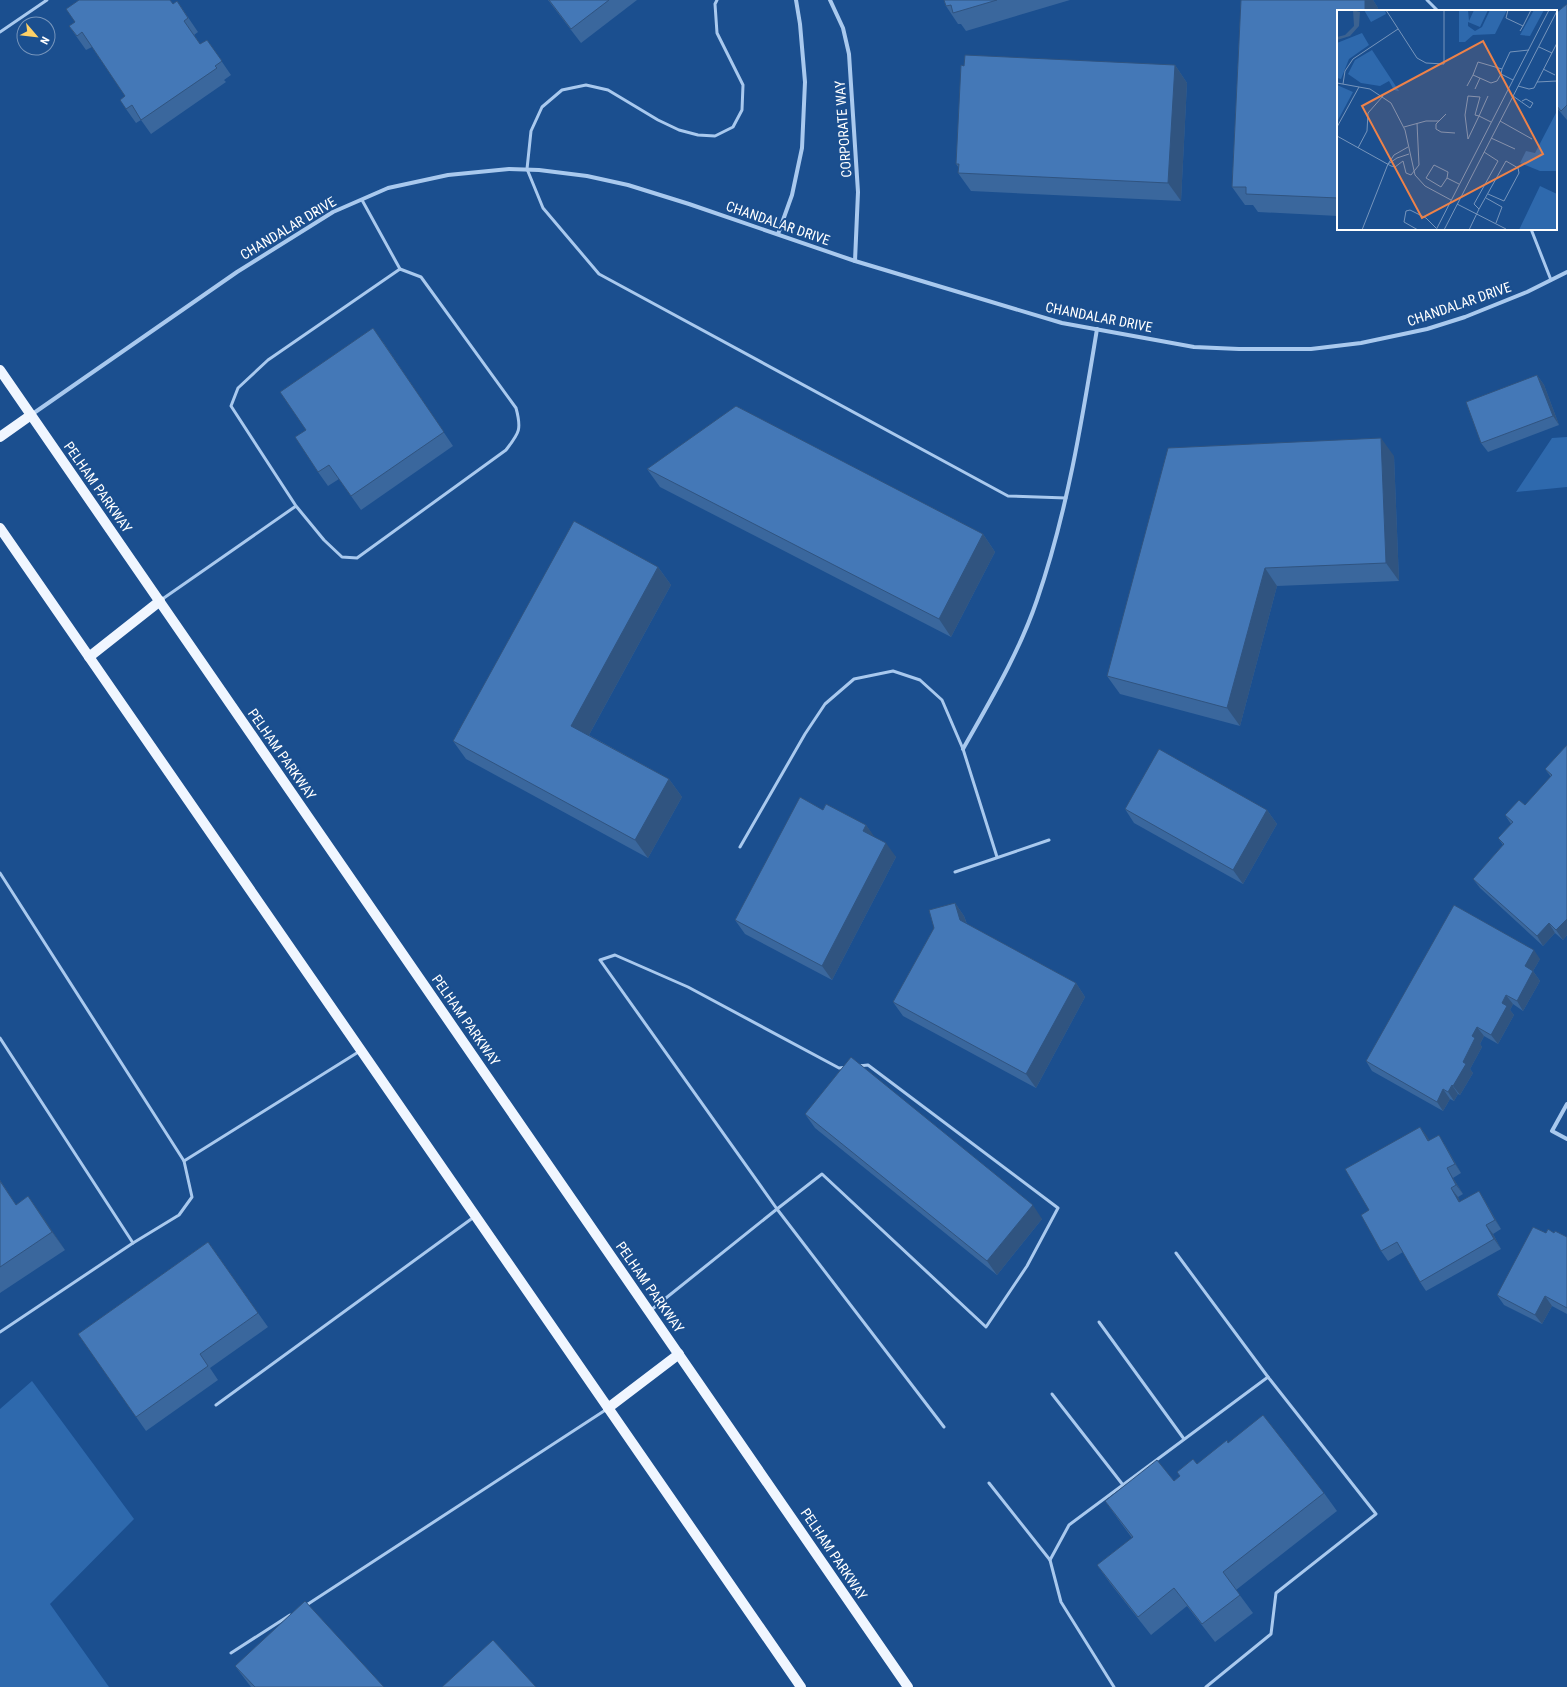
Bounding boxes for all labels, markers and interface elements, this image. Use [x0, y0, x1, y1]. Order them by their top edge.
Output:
inset map [1337, 10, 1557, 230]
north arrow [16, 16, 56, 56]
text: N [37, 34, 52, 47]
street label: CORPORATE WAY [832, 79, 854, 178]
street label: CHANDALAR DRIVE [237, 193, 339, 263]
street label: CHANDALAR DRIVE [724, 198, 832, 248]
street label: CHANDALAR DRIVE [1405, 279, 1513, 329]
street label: CHANDALAR DRIVE [1044, 299, 1154, 335]
street label: PELHAM PARKWAY [61, 439, 136, 536]
street label: PELHAM PARKWAY [245, 706, 320, 803]
street label: PELHAM PARKWAY [429, 972, 504, 1069]
street label: PELHAM PARKWAY [613, 1239, 688, 1336]
street label: PELHAM PARKWAY [797, 1505, 871, 1603]

